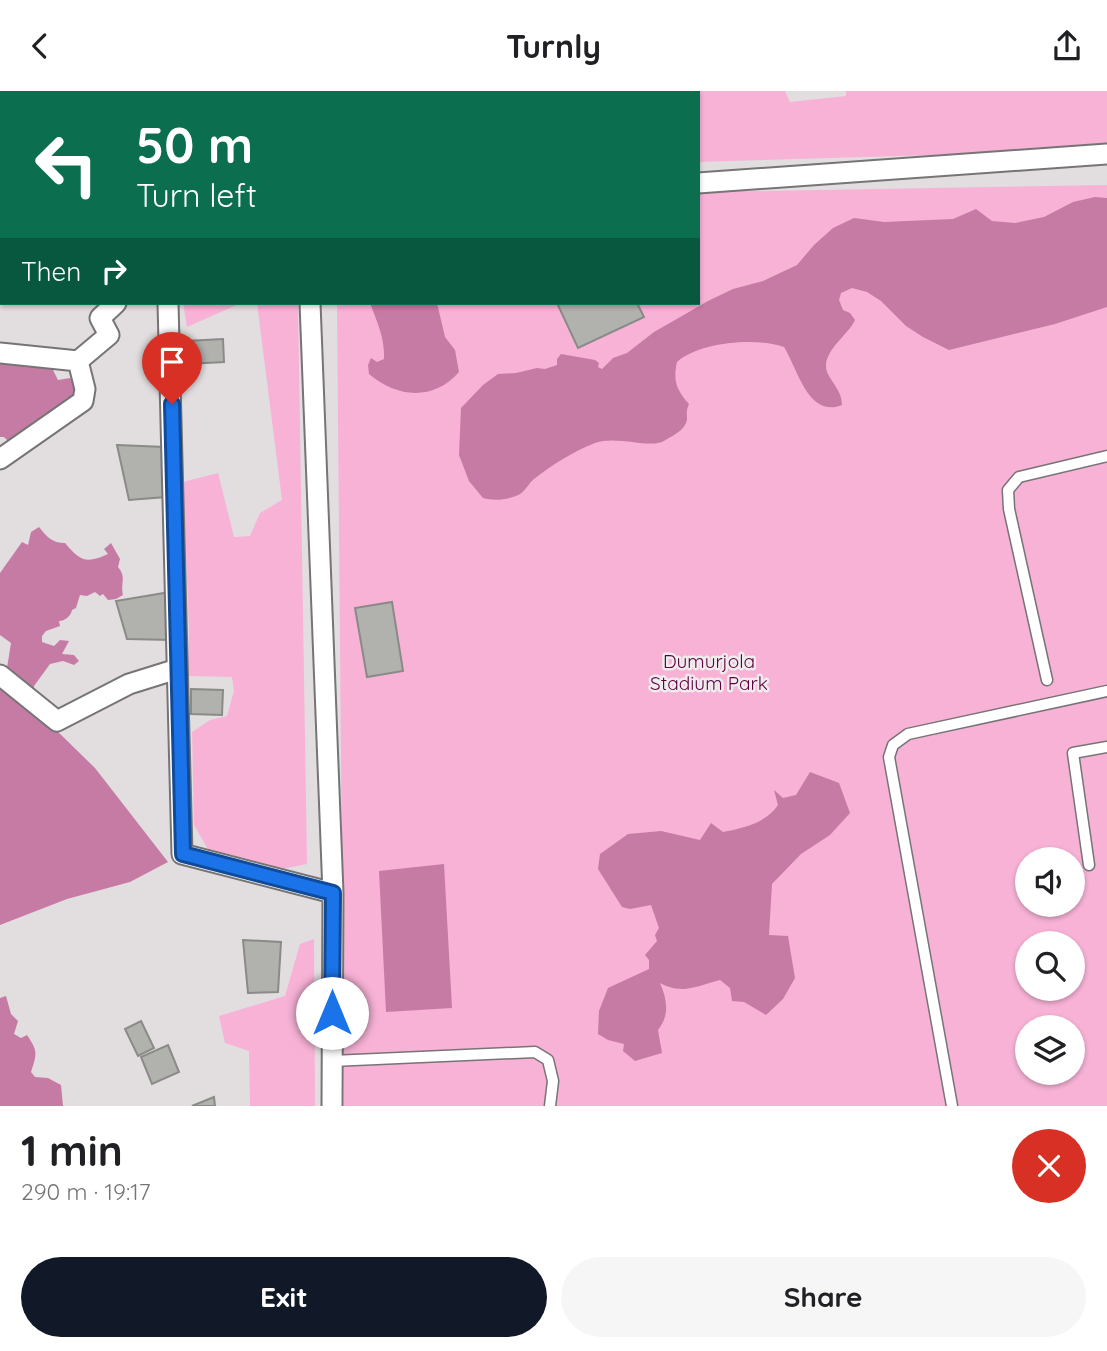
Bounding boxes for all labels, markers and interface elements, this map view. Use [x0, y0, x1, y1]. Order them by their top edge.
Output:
text: Turnly [506, 26, 601, 66]
icon: back [21, 27, 59, 65]
icon: share [1048, 27, 1086, 65]
text: 50 m [136, 114, 253, 175]
icon: left [21, 119, 112, 210]
text: Turn left [136, 175, 257, 215]
icon: right [95, 252, 133, 290]
text: Then [21, 255, 81, 288]
pin [142, 332, 202, 404]
icon: arrive [153, 343, 191, 381]
park label: Dumurjola Stadium Park [650, 649, 768, 695]
map controls [1015, 847, 1085, 1085]
button: sound [1015, 847, 1085, 917]
button: search [1015, 931, 1085, 1001]
position arrow [295, 976, 369, 1050]
button: layers [1015, 1015, 1085, 1085]
text: 1 min [21, 1124, 123, 1177]
button: close [1012, 1129, 1086, 1203]
text: 290 m · 19:17 [21, 1177, 151, 1206]
button: Exit [21, 1257, 547, 1337]
button: Share [561, 1257, 1086, 1337]

